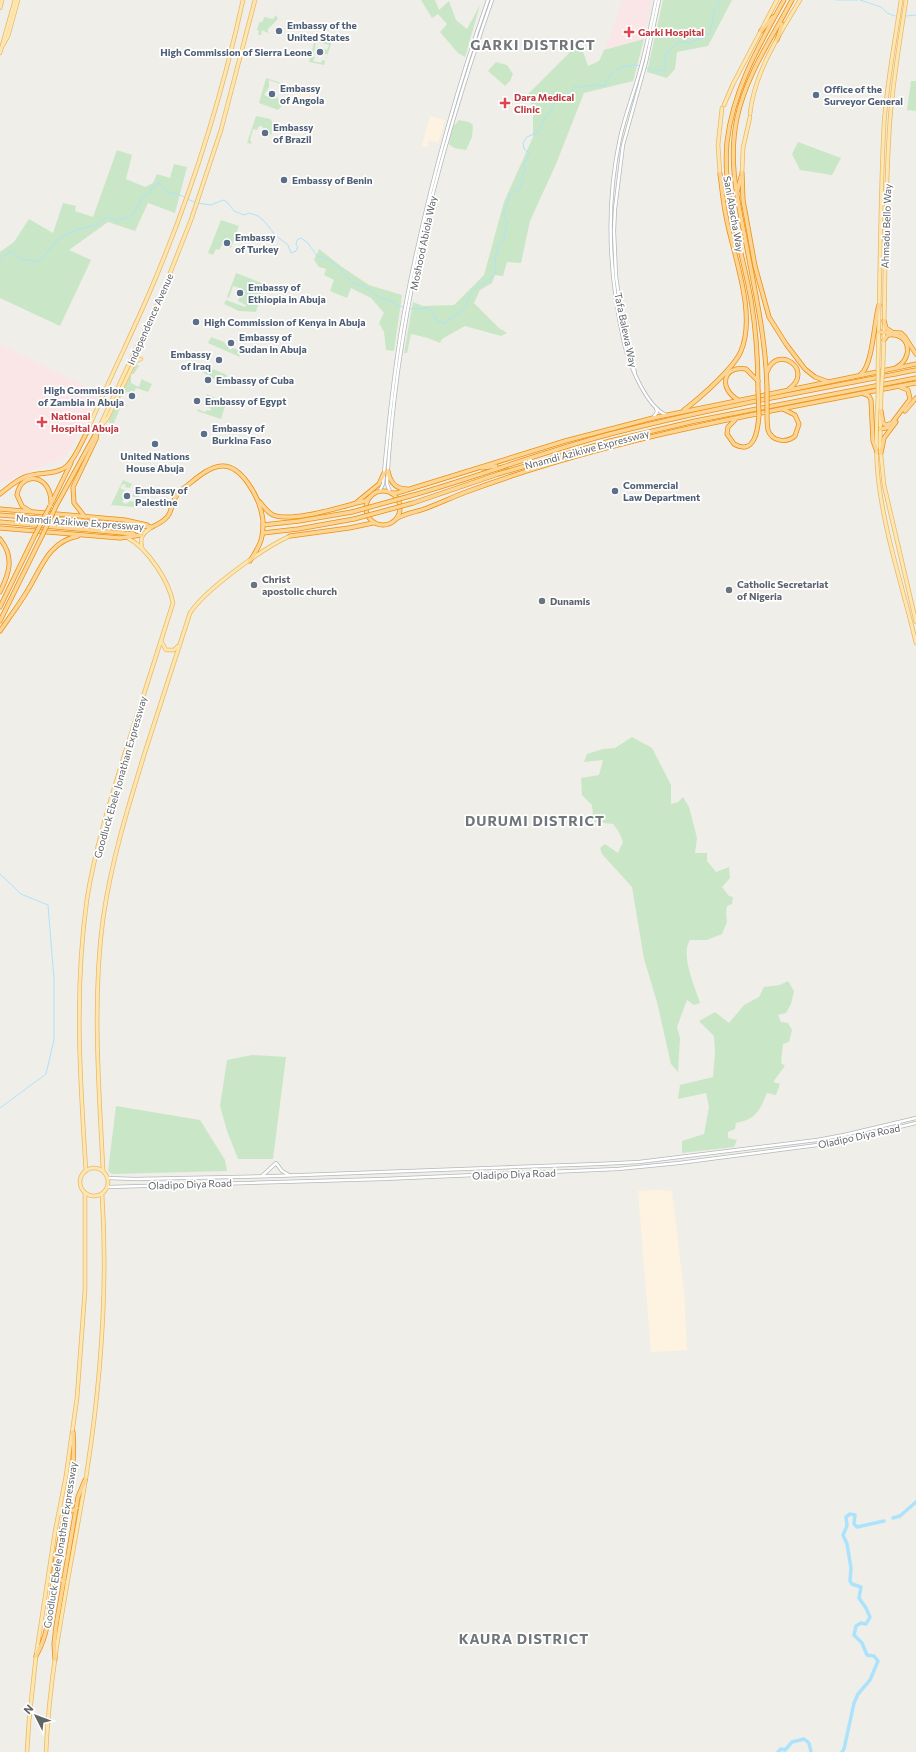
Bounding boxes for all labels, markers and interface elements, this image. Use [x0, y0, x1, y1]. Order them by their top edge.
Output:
place label: Embassy of the United States [287, 19, 357, 43]
marker: Embassy of the United States [274, 26, 284, 36]
marker: Garki Hospital [623, 26, 635, 38]
place label: Garki Hospital [638, 26, 704, 38]
district label: GARKI DISTRICT [470, 36, 596, 53]
place label: High Commission of Sierra Leone [160, 46, 312, 58]
marker: High Commission of Sierra Leone [315, 47, 325, 57]
place label: Embassy of Angola [280, 82, 324, 106]
place label: Office of the Surveyor General [824, 83, 903, 107]
marker: Embassy of Angola [267, 89, 277, 99]
marker: Office of the Surveyor General [811, 90, 821, 100]
place label: Dara Medical Clinic [514, 91, 574, 115]
marker: Dara Medical Clinic [499, 97, 511, 109]
place label: Embassy of Brazil [273, 121, 314, 145]
marker: Embassy of Brazil [260, 128, 270, 138]
place label: Embassy of Benin [292, 174, 373, 186]
marker: Embassy of Benin [279, 175, 289, 185]
street label: Sani Abacha Way [721, 175, 747, 253]
street label: Ahmadu Bello Way [879, 184, 893, 268]
street label: Moshood Abiola Way [407, 195, 439, 291]
place label: Embassy of Turkey [235, 231, 279, 255]
marker: Embassy of Turkey [222, 238, 232, 248]
street label: Independence Avenue [124, 271, 176, 367]
place label: Embassy of Ethiopia in Abuja [248, 281, 326, 305]
marker: Embassy of Ethiopia in Abuja [235, 288, 245, 298]
street label: Tafa Balewa Way [612, 291, 640, 369]
place label: High Commission of Kenya in Abuja [204, 316, 366, 328]
marker: High Commission of Kenya in Abuja [191, 317, 201, 327]
place label: Embassy of Sudan in Abuja [239, 331, 307, 355]
marker: Embassy of Sudan in Abuja [226, 338, 236, 348]
place label: Embassy of Iraq [170, 348, 212, 372]
marker: Embassy of Iraq [214, 355, 224, 365]
place label: Embassy of Cuba [216, 374, 294, 386]
marker: Embassy of Cuba [203, 375, 213, 385]
place label: High Commission of Zambia in Abuja [38, 384, 124, 408]
marker: High Commission of Zambia in Abuja [127, 391, 137, 401]
place label: Embassy of Egypt [205, 395, 286, 407]
marker: Embassy of Egypt [192, 396, 202, 406]
place label: National Hospital Abuja [51, 410, 119, 434]
marker: National Hospital Abuja [36, 416, 48, 428]
place label: Embassy of Burkina Faso [212, 422, 271, 446]
street label: Nnamdi Azikiwe Expressway [523, 427, 651, 471]
marker: Embassy of Burkina Faso [199, 429, 209, 439]
marker: United Nations House Abuja [150, 439, 160, 449]
place label: United Nations House Abuja [120, 450, 190, 474]
place label: Commercial Law Department [623, 479, 700, 503]
place label: Embassy of Palestine [135, 484, 188, 508]
marker: Commercial Law Department [610, 486, 620, 496]
marker: Embassy of Palestine [122, 491, 132, 501]
street label: Nnamdi Azikiwe Expressway [16, 512, 144, 532]
place label: Christ apostolic church [262, 573, 337, 597]
place label: Catholic Secretariat of Nigeria [737, 578, 829, 602]
marker: Christ apostolic church [249, 580, 259, 590]
marker: Catholic Secretariat of Nigeria [724, 585, 734, 595]
place label: Dunamis [550, 595, 591, 607]
marker: Dunamis [537, 596, 547, 606]
street label: Goodluck Ebele Jonathan Expressway [91, 694, 149, 860]
district label: DURUMI DISTRICT [465, 812, 605, 829]
street label: Oladipo Diya Road [817, 1121, 901, 1151]
street label: Oladipo Diya Road [472, 1167, 556, 1181]
street label: Oladipo Diya Road [148, 1177, 232, 1191]
street label: Goodluck Ebele Jonathan Expressway [41, 1461, 79, 1629]
district label: KAURA DISTRICT [459, 1630, 589, 1647]
north arrow [16, 1696, 56, 1736]
text: N [21, 1702, 36, 1716]

